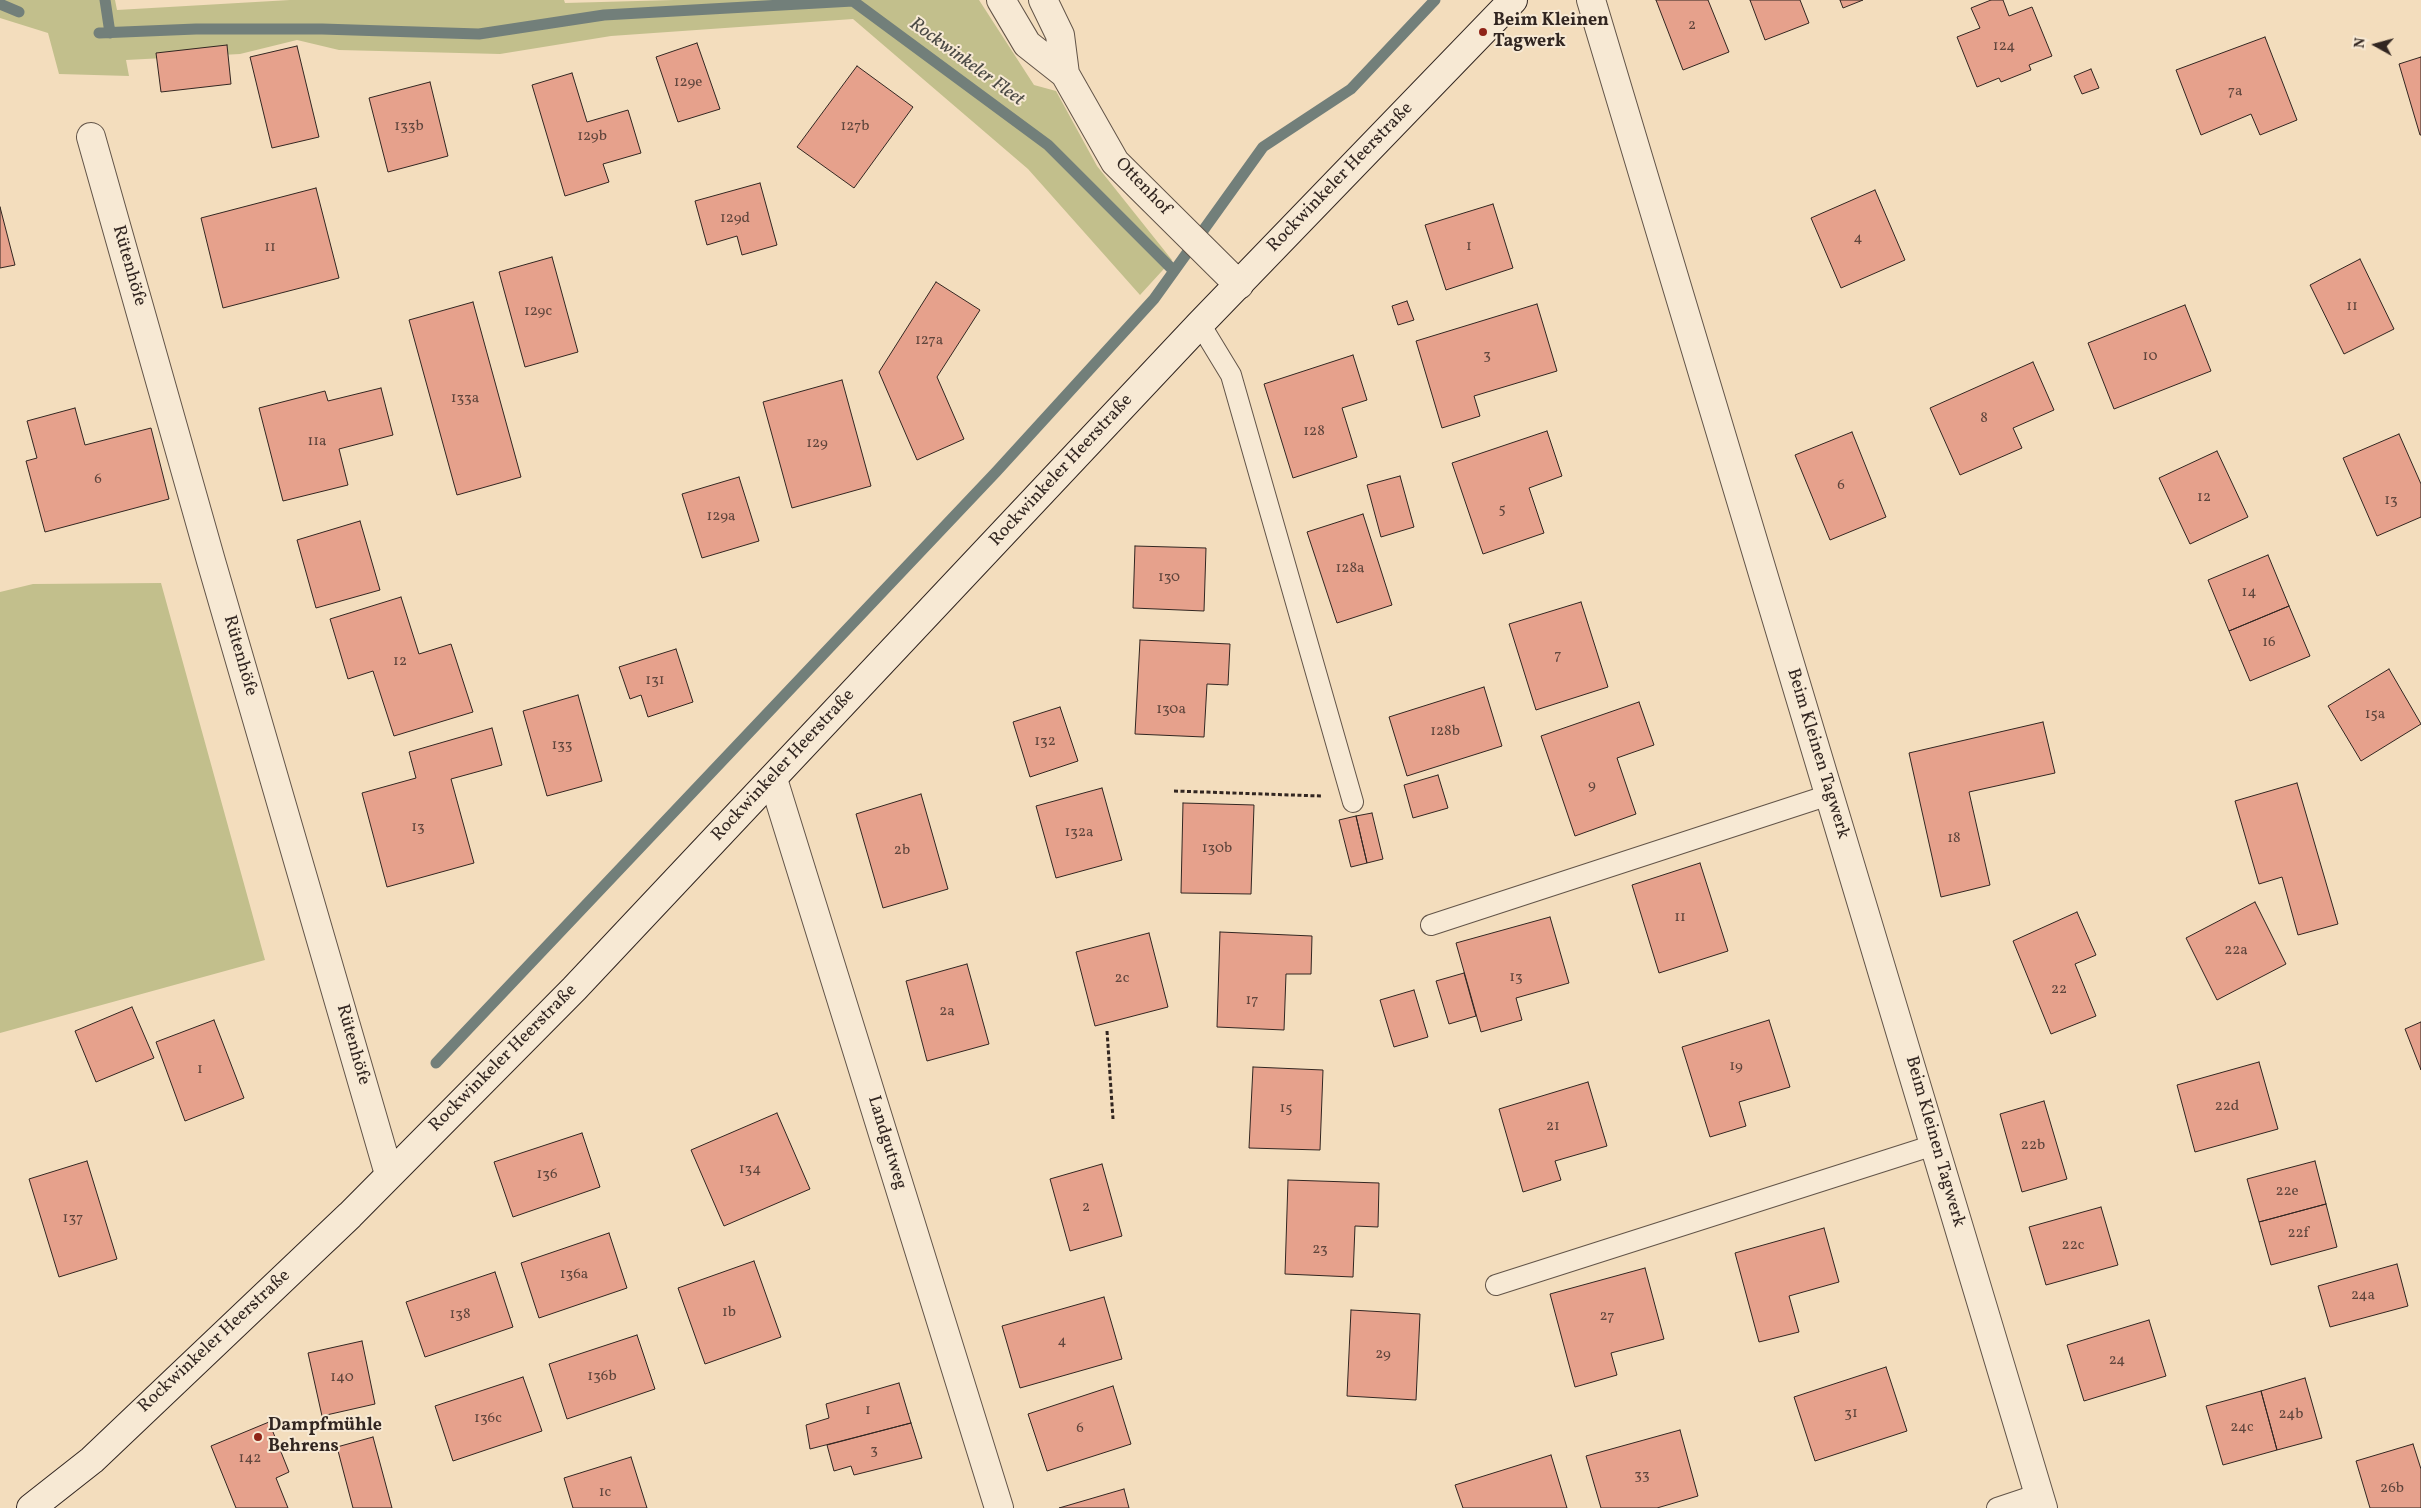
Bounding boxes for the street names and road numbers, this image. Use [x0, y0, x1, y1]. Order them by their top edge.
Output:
street label: Rockwinkeler Heerstraße [1264, 99, 1418, 257]
street label: Ottenhof [1110, 154, 1174, 220]
street label: Rütenhöfe [106, 223, 150, 309]
street label: Rockwinkeler Heerstraße [986, 390, 1138, 552]
street label: Rütenhöfe [217, 613, 261, 699]
street label: Beim Kleinen Tagwerk [1781, 666, 1853, 842]
street label: Rockwinkeler Heerstraße [708, 685, 860, 847]
street label: Rockwinkeler Heerstraße [426, 981, 582, 1137]
street label: Rütenhöfe [330, 1002, 374, 1088]
street label: Beim Kleinen Tagwerk [1899, 1054, 1969, 1230]
street label: Landgutweg [861, 1093, 911, 1193]
street label: Rockwinkeler Heerstraße [134, 1266, 296, 1418]

